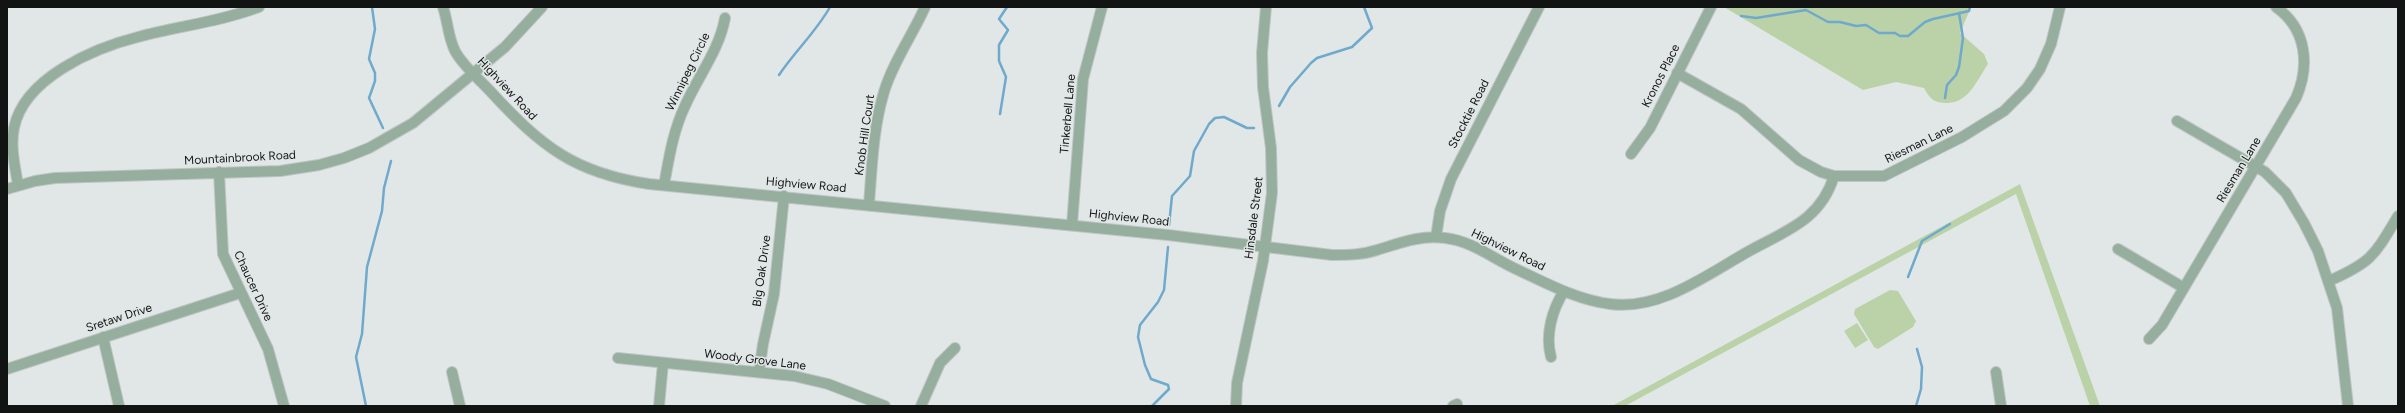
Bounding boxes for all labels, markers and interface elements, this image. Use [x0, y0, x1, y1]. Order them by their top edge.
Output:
street label: Winnipeg Circle [663, 31, 713, 113]
street label: Kronos Place [1639, 42, 1683, 110]
street label: Highview Road [474, 55, 540, 123]
street label: Tinkerbell Lane [1057, 74, 1079, 154]
street label: Stocktie Road [1445, 77, 1493, 151]
street label: Knob Hill Court [852, 93, 878, 177]
street label: Riesman Lane [1883, 121, 1955, 167]
street label: Riesman Lane [2214, 135, 2264, 205]
street label: Mountainbrook Road [184, 148, 296, 168]
street label: Highview Road [765, 174, 847, 196]
street label: Hinsdale Street [1242, 176, 1266, 260]
street label: Highview Road [1088, 207, 1170, 229]
street label: Highview Road [1469, 226, 1547, 274]
street label: Big Oak Drive [750, 234, 774, 308]
street label: Chaucer Drive [230, 249, 276, 323]
street label: Sretaw Drive [84, 301, 154, 335]
street label: Woody Grove Lane [703, 347, 807, 373]

